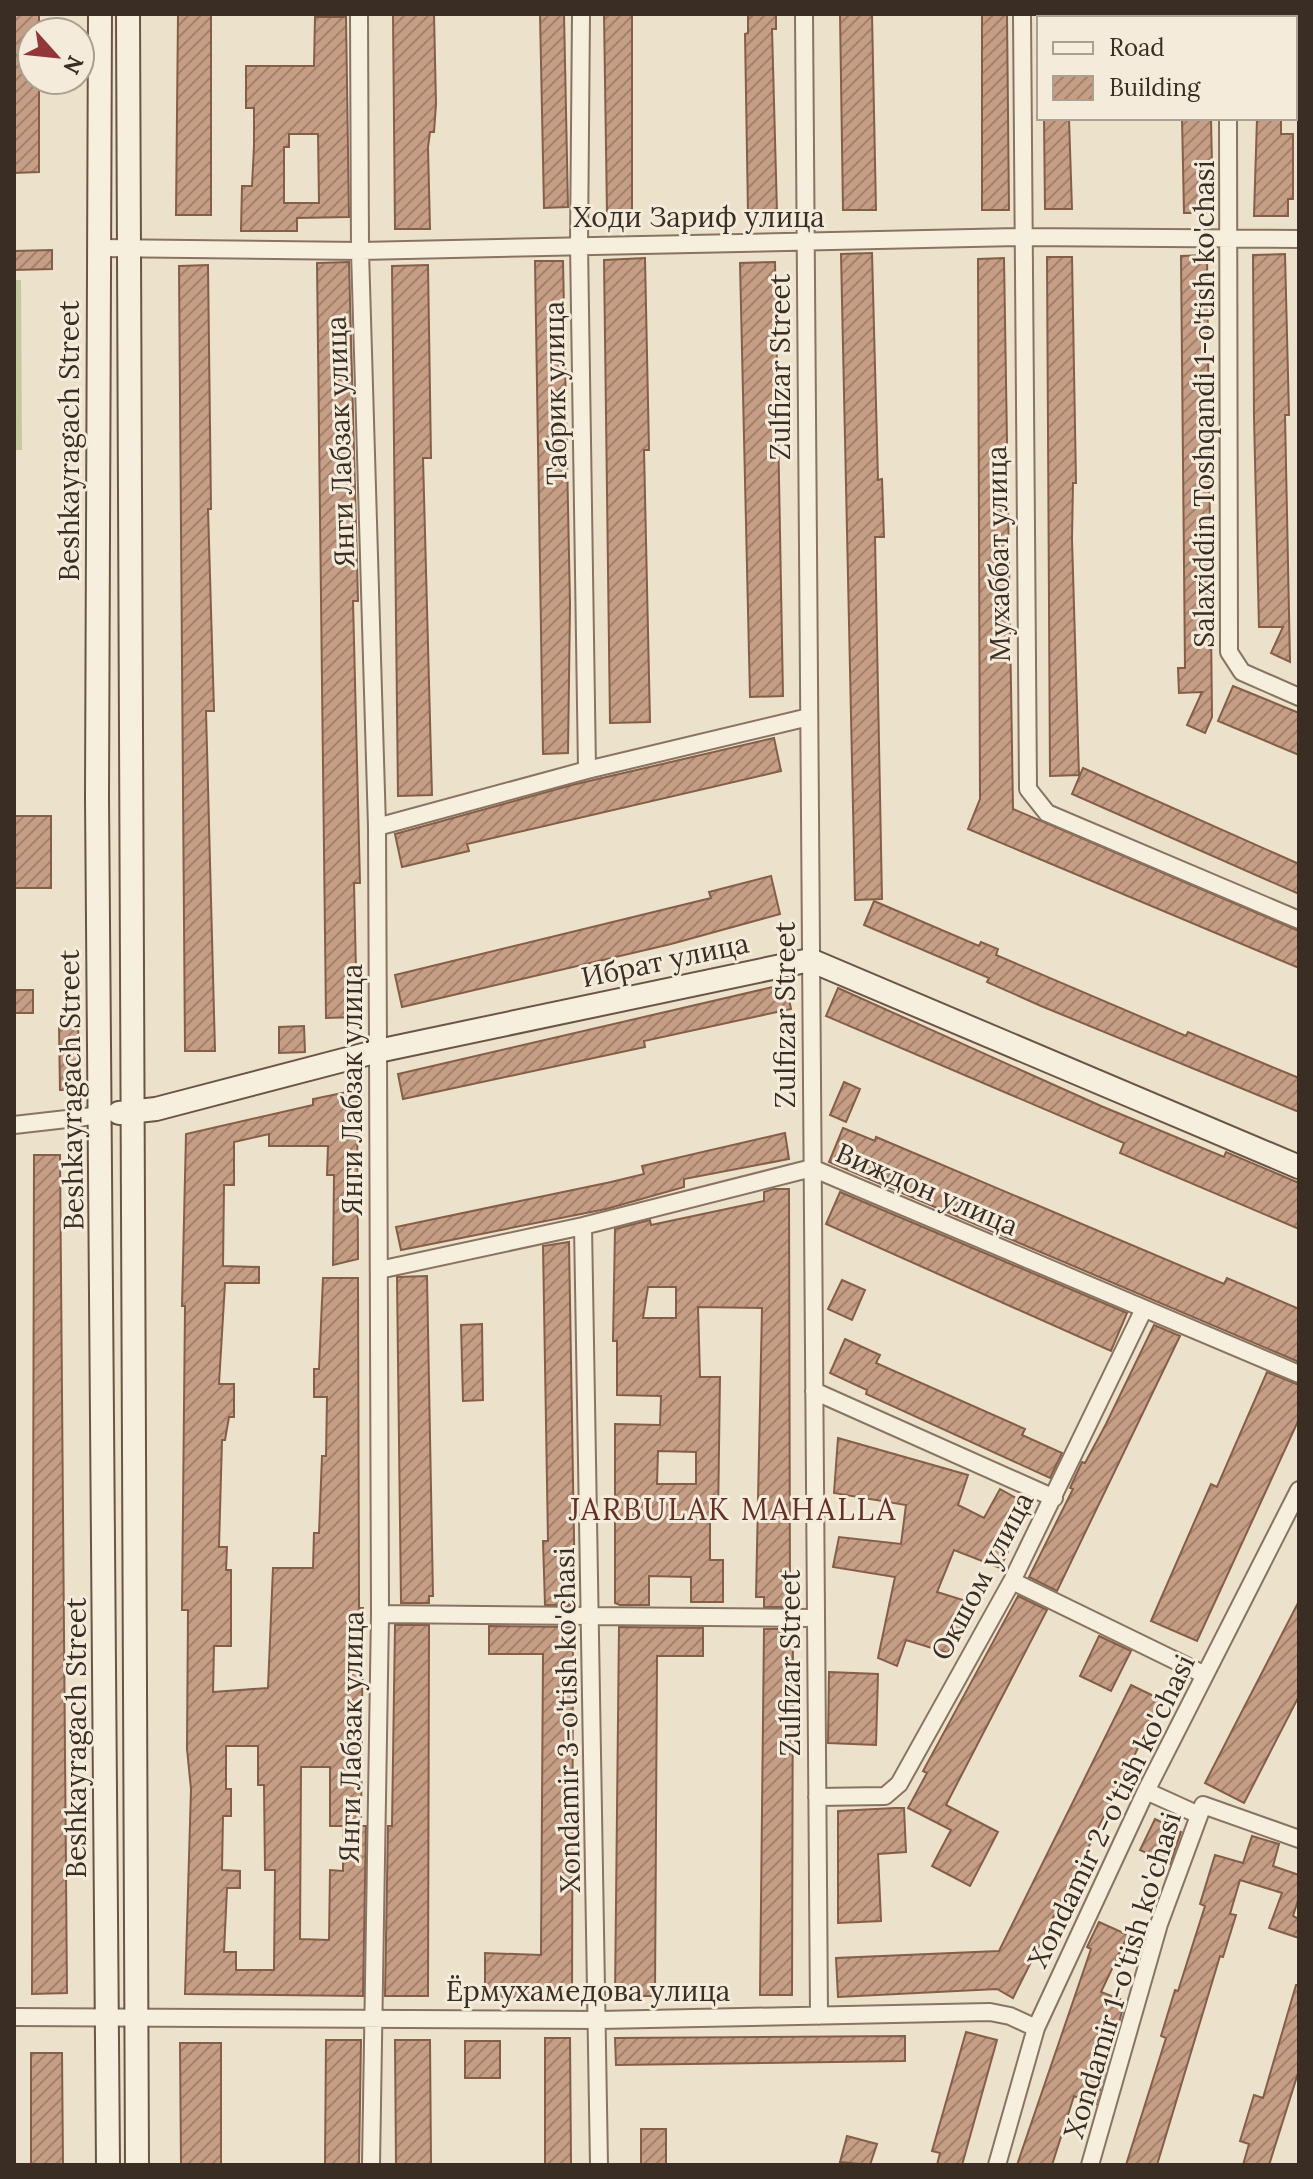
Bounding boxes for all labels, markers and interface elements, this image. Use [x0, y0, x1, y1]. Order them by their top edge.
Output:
north arrow [16, 16, 96, 96]
legend [1037, 16, 1297, 120]
text: Road [1109, 32, 1165, 63]
text: N [57, 51, 90, 79]
text: Building [1109, 72, 1201, 103]
street label: Salaxiddin Toshqandi 1-o'tish ko'chasi [1186, 160, 1222, 648]
street label: Ходи Зариф улица [573, 199, 825, 235]
street label: Zulfizar Street [762, 274, 798, 460]
street label: Beshkayragach Street [51, 300, 87, 582]
street label: Табрик улица [535, 301, 575, 485]
street label: Янги Лабзак улица [318, 315, 362, 569]
street label: Мухаббат улица [978, 445, 1018, 663]
street label: Zulfizar Street [767, 922, 803, 1108]
street label: Ибрат улица [578, 925, 752, 995]
street label: Beshkayragach Street [51, 949, 91, 1231]
street label: Янги Лабзак улица [334, 964, 370, 1216]
street label: Виждон улица [830, 1134, 1024, 1244]
street label: Окшом улица [923, 1486, 1041, 1666]
district label: JARBULAK MAHALLA [568, 1490, 897, 1528]
street label: Xondamir 3-o'tish ko'chasi [546, 1547, 588, 1893]
street label: Zulfizar Street [772, 1570, 808, 1756]
street label: Beshkayragach Street [58, 1597, 94, 1879]
street label: Янги Лабзак улица [331, 1610, 371, 1864]
street label: Xondamir 2-o'tish ko'chasi [1019, 1648, 1203, 1974]
street label: Xondamir 1-o'tish ko'chasi [1055, 1807, 1189, 2143]
street label: Ёрмухамедова улица [446, 1973, 730, 2009]

